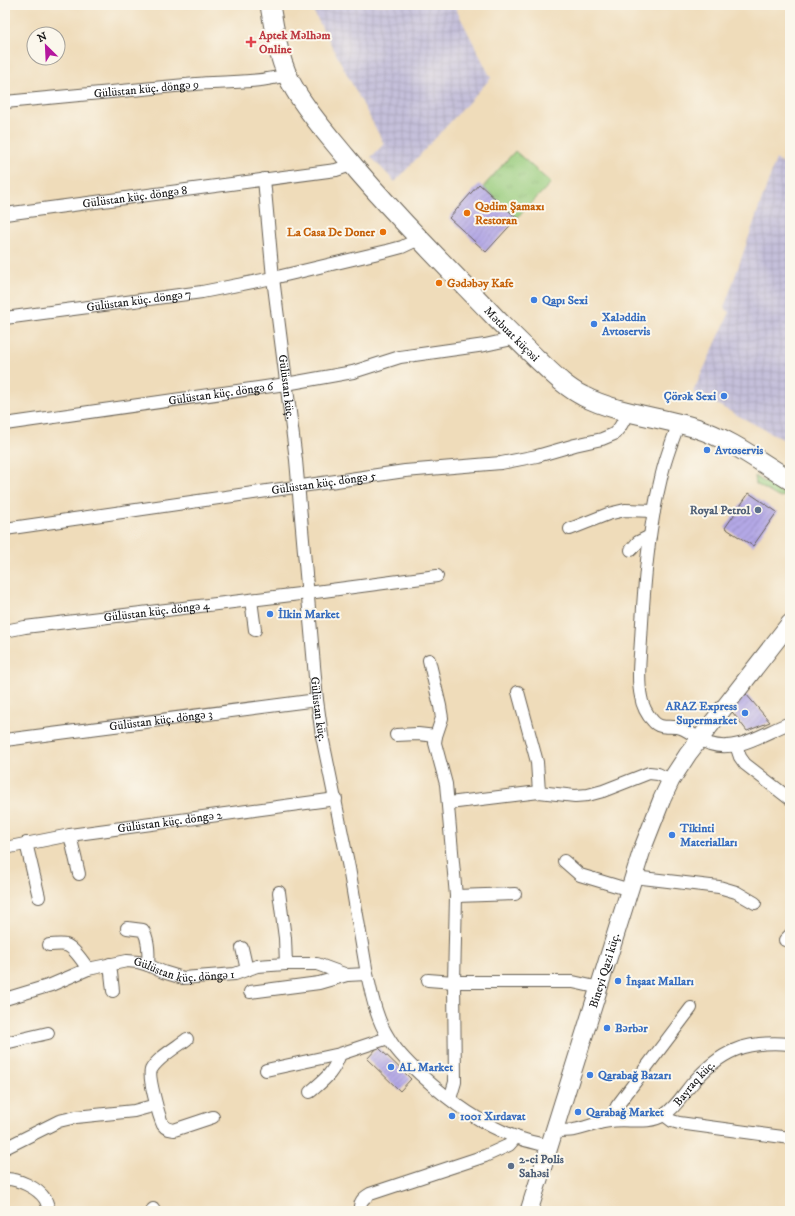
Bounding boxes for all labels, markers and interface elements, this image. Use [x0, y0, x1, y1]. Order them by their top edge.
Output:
north arrow [26, 26, 66, 66]
place label: Aptek Mәlhәm Online [258, 28, 331, 57]
text: N [35, 30, 49, 46]
marker: Aptek Mәlhәm Online [246, 37, 256, 47]
street label: Gülüstan küç. döngə 9 [93, 76, 200, 101]
street label: Gülüstan küç. döngə 8 [82, 182, 188, 211]
place label: Qədim Şamaxı Restoran [475, 199, 544, 228]
marker: Qədim Şamaxı Restoran [462, 208, 472, 218]
place label: La Casa De Doner [287, 225, 376, 240]
marker: La Casa De Doner [378, 227, 388, 237]
place label: Gədəbəy Kafe [447, 276, 514, 291]
marker: Gədəbəy Kafe [434, 278, 444, 288]
street label: Gülüstan küç. döngə 7 [85, 286, 192, 315]
place label: Qapı Sexi [542, 293, 588, 308]
marker: Qapı Sexi [529, 295, 539, 305]
street label: Mətbuat küçəsi [481, 303, 543, 365]
place label: Xaləddin Avtoservis [601, 310, 650, 339]
marker: Xaləddin Avtoservis [589, 319, 599, 329]
street label: Gülüstan küç. [275, 353, 298, 420]
street label: Gülüstan küç. döngə 6 [167, 378, 275, 408]
place label: Çörək Sexi [664, 389, 716, 404]
marker: Çörək Sexi [719, 391, 729, 401]
place label: Avtoservis [714, 443, 763, 458]
marker: Avtoservis [702, 445, 712, 455]
street label: Gülüstan küç. döngə 5 [270, 468, 377, 498]
place label: Royal Petrol [690, 503, 750, 518]
marker: Royal Petrol [753, 505, 763, 515]
street label: Gülüstan küç. döngə 4 [103, 597, 211, 625]
place label: İlkin Market [278, 607, 340, 622]
marker: İlkin Market [265, 609, 275, 619]
street label: Gülüstan küç. [307, 676, 330, 743]
place label: ARAZ Express Supermarket [665, 699, 737, 728]
street label: Gülüstan küç. döngə 3 [108, 706, 213, 734]
marker: ARAZ Express Supermarket [740, 708, 750, 718]
street label: Gülüstan küç. döngə 2 [117, 807, 223, 836]
place label: Tikinti Materialları [679, 821, 737, 850]
marker: Tikinti Materialları [667, 830, 677, 840]
street label: Bineyi Qazi küç. [585, 931, 623, 1010]
street label: Gülüstan küç. döngə 1 [133, 954, 235, 986]
place label: İnşaat Malları [626, 974, 694, 989]
marker: İnşaat Malları [613, 976, 623, 986]
place label: Bərbər [615, 1021, 648, 1036]
marker: Bərbər [602, 1023, 612, 1033]
street label: Bayraq küç. [670, 1057, 718, 1109]
place label: AL Market [398, 1060, 453, 1075]
marker: AL Market [386, 1062, 396, 1072]
place label: Qarabağ Bazarı [598, 1068, 671, 1083]
marker: Qarabağ Bazarı [585, 1070, 595, 1080]
place label: Qarabağ Market [586, 1105, 664, 1120]
marker: Qarabağ Market [573, 1107, 583, 1117]
place label: 1001 Xırdavat [460, 1109, 526, 1124]
marker: 1001 Xırdavat [447, 1111, 457, 1121]
place label: 2-ci Polis Sahəsi [519, 1152, 564, 1181]
marker: 2-ci Polis Sahəsi [506, 1161, 516, 1171]

